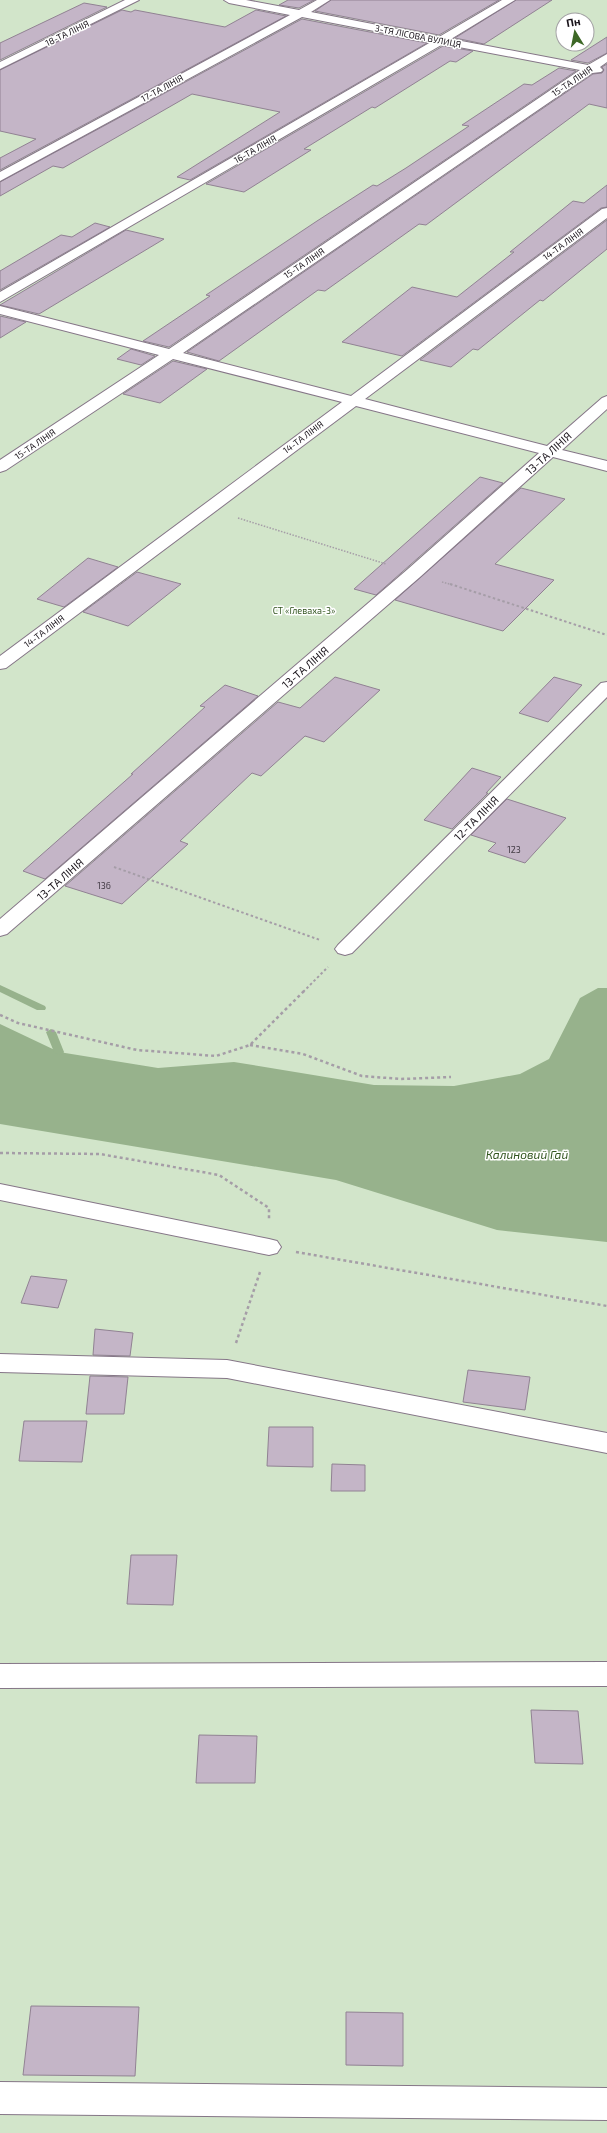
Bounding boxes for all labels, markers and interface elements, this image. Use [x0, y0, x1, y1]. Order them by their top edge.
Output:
north arrow [555, 12, 595, 52]
text: Пн [565, 14, 581, 29]
street label: 18-ТА ЛІНІЯ [43, 18, 91, 48]
street label: 3-ТЯ ЛІСОВА ВУЛИЦЯ [374, 22, 462, 50]
street label: 15-ТА ЛІНІЯ [549, 63, 595, 99]
street label: 17-ТА ЛІНІЯ [139, 72, 185, 104]
street label: 16-ТА ЛІНІЯ [232, 132, 278, 166]
street label: 14-ТА ЛІНІЯ [541, 226, 585, 262]
street label: 15-ТА ЛІНІЯ [281, 245, 327, 281]
street label: 14-ТА ЛІНІЯ [281, 418, 325, 456]
street label: 15-ТА ЛІНІЯ [12, 426, 58, 462]
street label: 13-ТА ЛІНІЯ [522, 429, 574, 477]
park label: СТ «Глеваха-3» [273, 605, 335, 616]
street label: 14-ТА ЛІНІЯ [22, 612, 66, 650]
street label: 13-ТА ЛІНІЯ [279, 643, 331, 691]
street label: 12-ТА ЛІНІЯ [451, 793, 501, 843]
house number: 123 [507, 844, 521, 855]
street label: 13-ТА ЛІНІЯ [34, 855, 86, 903]
house number: 136 [97, 880, 111, 891]
water label: Калиновий Гай [486, 1147, 568, 1161]

